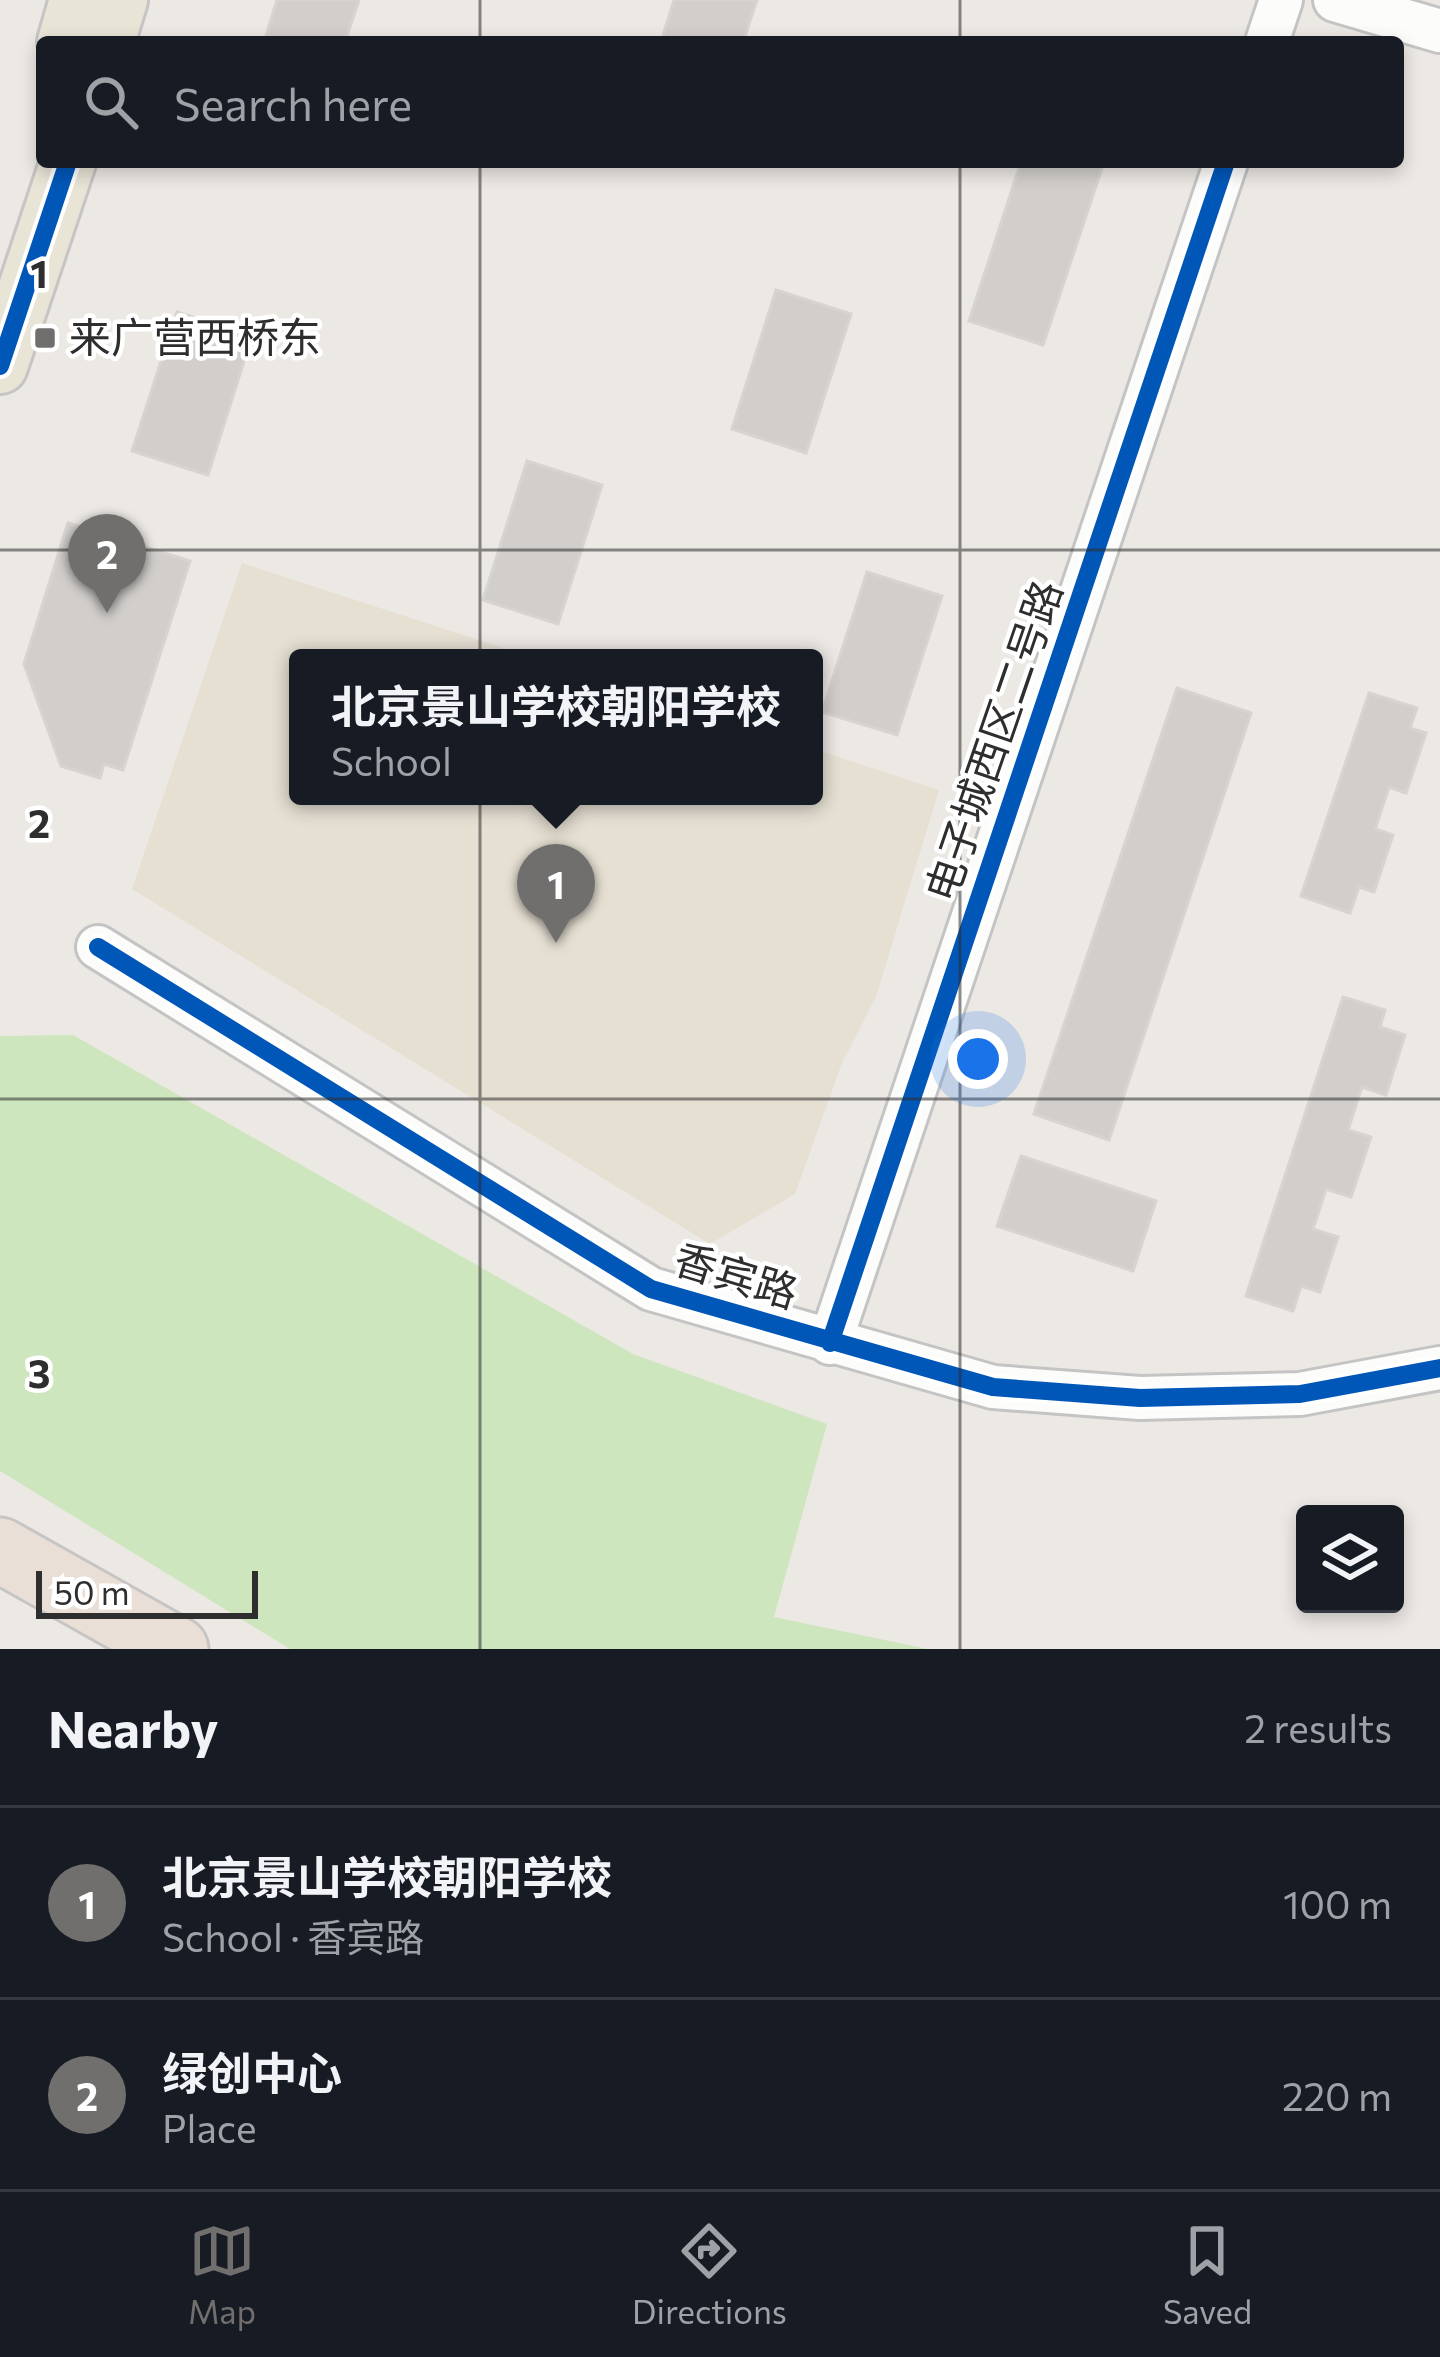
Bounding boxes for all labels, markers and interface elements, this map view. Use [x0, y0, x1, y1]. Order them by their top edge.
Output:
search box [36, 36, 1404, 168]
icon: search [78, 69, 144, 135]
text: Search here [174, 75, 412, 130]
text: 1 [30, 248, 48, 296]
place label: 来广营西桥东 [69, 310, 321, 362]
marker: 来广营西桥东 [32, 325, 58, 351]
pin: 2 [68, 514, 146, 613]
street label: 电子城西区二号路 [913, 573, 1071, 908]
popup [289, 649, 823, 805]
text: 北京景山学校朝阳学校 [331, 677, 781, 732]
text: School [331, 736, 452, 784]
text: 2 [28, 798, 50, 846]
pin: 1 [517, 844, 595, 943]
your location [948, 1029, 1008, 1089]
street label: 香宾路 [669, 1231, 804, 1317]
text: 3 [28, 1348, 50, 1396]
map controls [1296, 1505, 1404, 1613]
button: layers [1296, 1505, 1404, 1613]
scale bar [36, 1565, 258, 1618]
text: 50 m [54, 1571, 130, 1612]
text: Nearby [48, 1696, 218, 1759]
text: 2 results [1244, 1703, 1392, 1751]
text: 北京景山学校朝阳学校 [162, 1848, 612, 1903]
text: 1 [78, 1879, 96, 1927]
text: 100 m [1283, 1879, 1392, 1927]
text: School · 香宾路 [162, 1912, 424, 1960]
text: 绿创中心 [162, 2044, 342, 2099]
text: 2 [76, 2071, 98, 2119]
text: 220 m [1282, 2071, 1392, 2119]
text: Place [162, 2103, 257, 2151]
tab: Map [188, 2218, 256, 2331]
tab: Directions [632, 2218, 787, 2331]
tab: Saved [1163, 2218, 1252, 2331]

